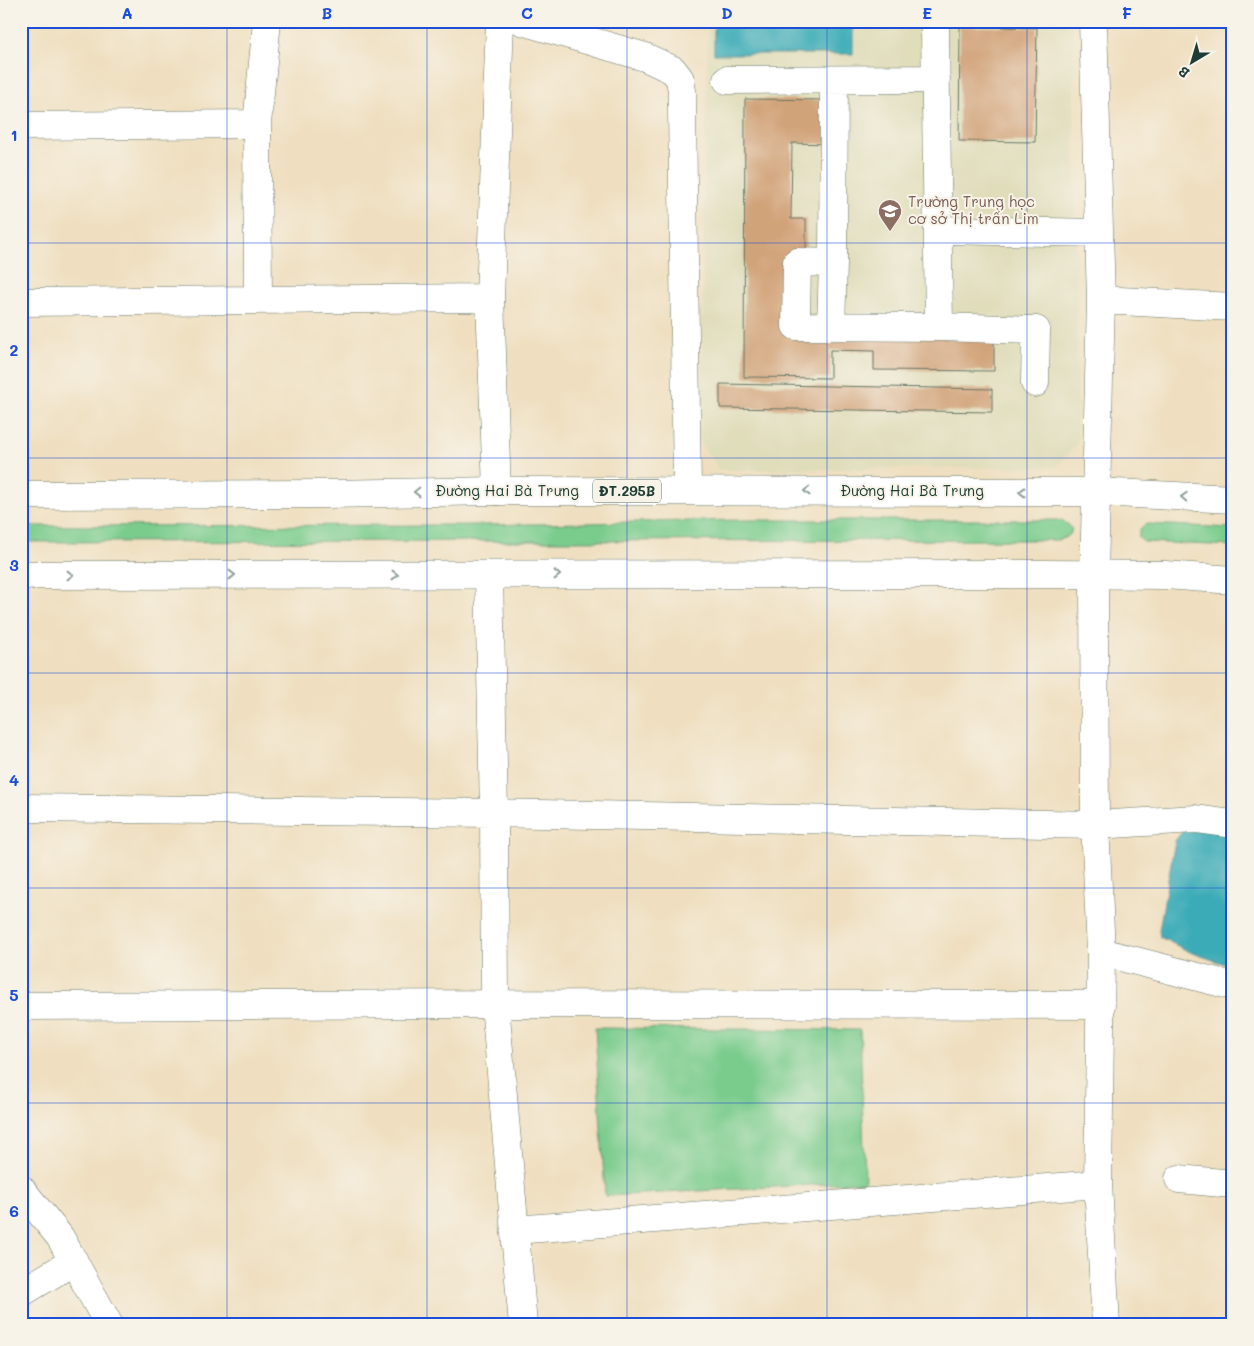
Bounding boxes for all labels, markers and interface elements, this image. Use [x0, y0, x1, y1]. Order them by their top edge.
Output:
text: A [121, 2, 133, 23]
text: B [322, 2, 332, 23]
text: C [521, 2, 533, 23]
text: D [721, 2, 733, 23]
text: E [922, 2, 932, 23]
text: F [1122, 2, 1132, 23]
north arrow [1166, 38, 1216, 88]
text: B [1174, 62, 1193, 83]
text: 1 [10, 124, 18, 145]
place label: Trường Trung học cơ sở Thị trấn Lim [908, 191, 1039, 228]
school or university icon: Trường Trung học cơ sở Thị trấn Lim [877, 198, 903, 232]
text: 2 [10, 339, 19, 360]
street label: Đường Hai Bà Trưng [435, 480, 579, 500]
road number: ĐT.295B [593, 480, 661, 502]
street label: Đường Hai Bà Trưng [840, 480, 984, 500]
one-way arrow [802, 486, 810, 496]
one-way arrow [412, 487, 420, 497]
one-way arrow [1017, 487, 1025, 497]
one-way arrow [1180, 492, 1188, 503]
text: 3 [9, 554, 19, 575]
one-way arrow [66, 570, 74, 580]
one-way arrow [229, 570, 237, 580]
one-way arrow [392, 570, 399, 580]
one-way arrow [554, 570, 562, 580]
text: 4 [9, 769, 19, 790]
text: 5 [9, 984, 19, 1005]
text: 6 [9, 1200, 19, 1221]

